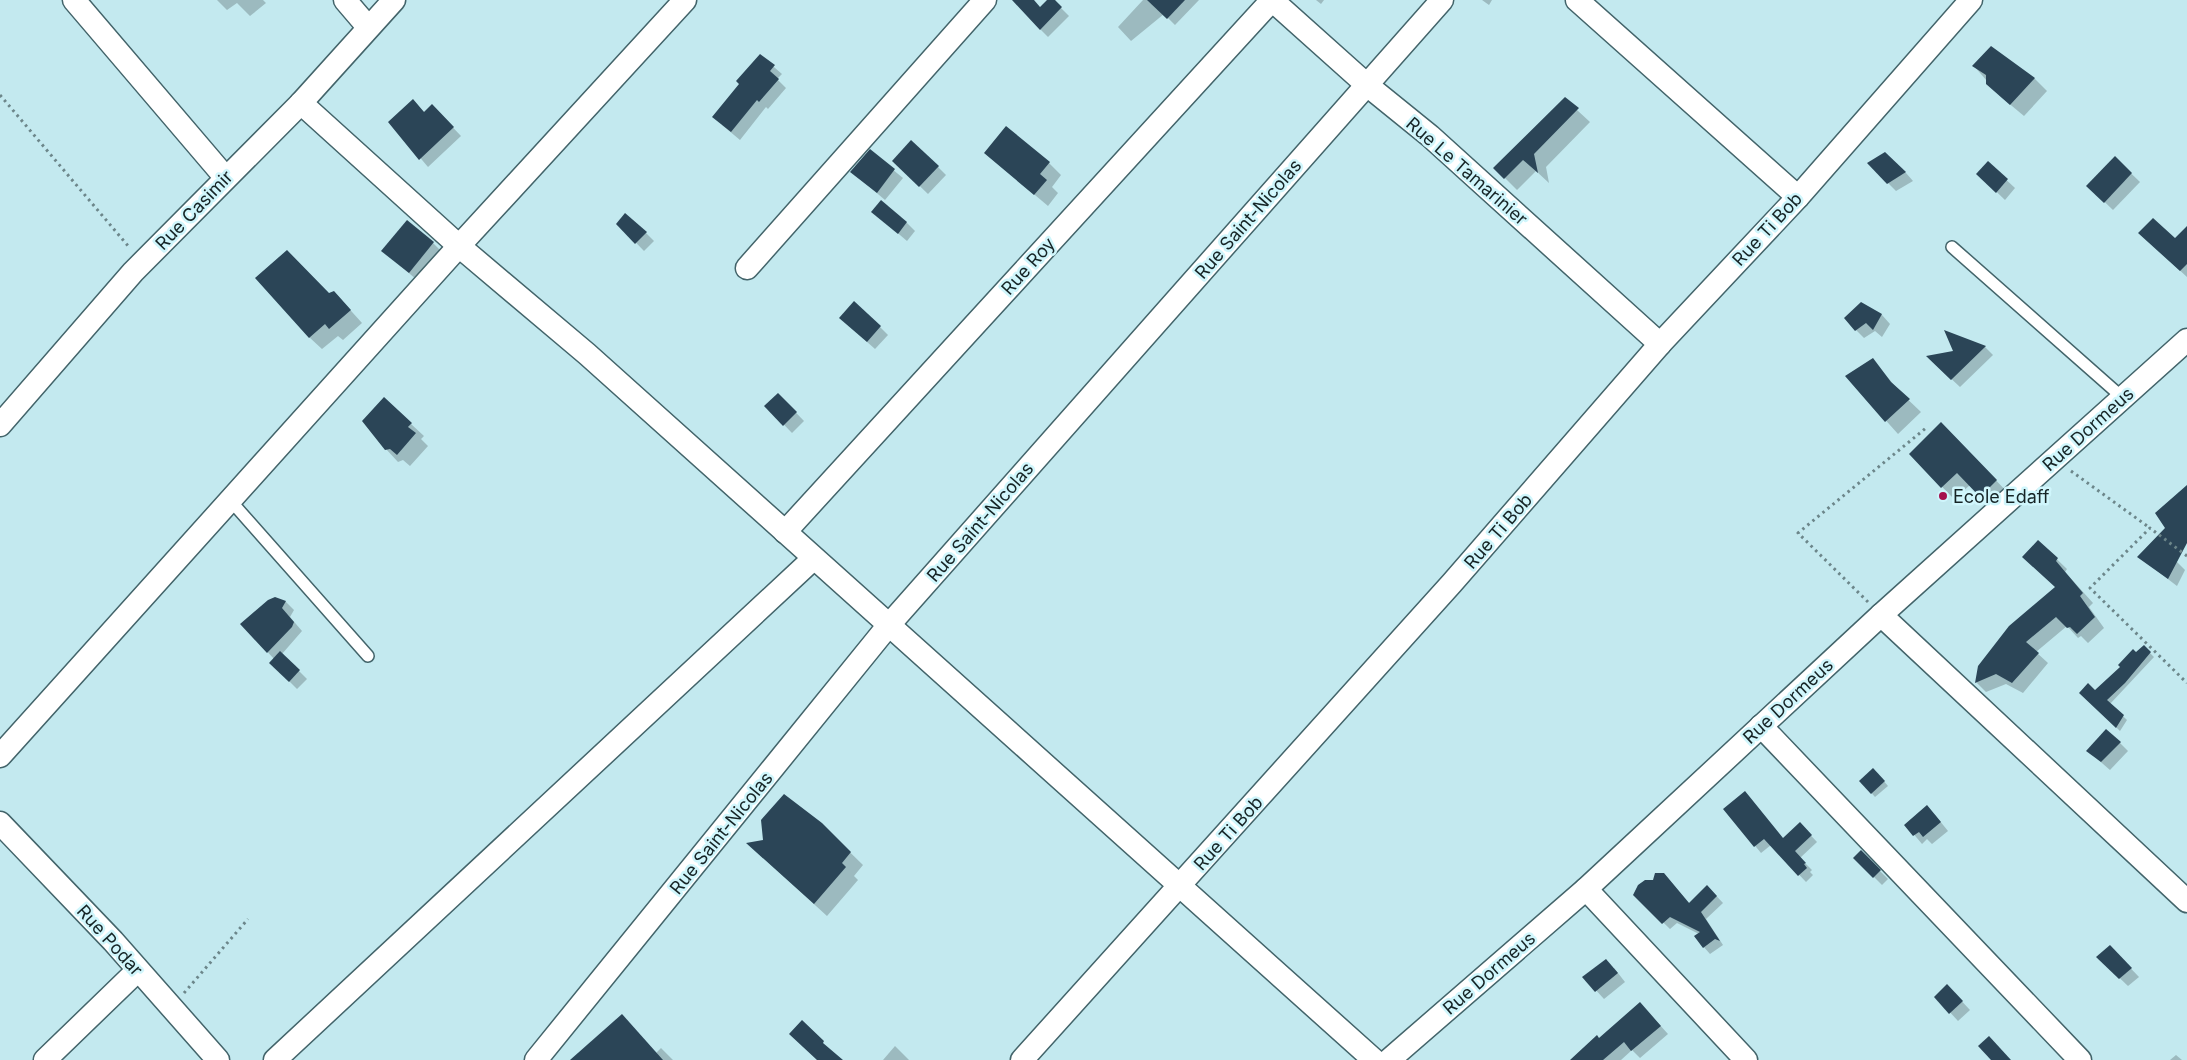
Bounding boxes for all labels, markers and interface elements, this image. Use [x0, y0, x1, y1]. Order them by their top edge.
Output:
street label: Rue Le Tamarinier [1402, 113, 1532, 229]
street label: Rue Saint-Nicolas [1190, 155, 1306, 283]
street label: Rue Casimir [151, 166, 237, 254]
street label: Rue Ti Bob [1728, 188, 1806, 270]
street label: Rue Roy [997, 233, 1059, 299]
street label: Rue Dormeus [2038, 383, 2138, 475]
street label: Rue Saint-Nicolas [922, 458, 1038, 586]
place label: Ecole Edaff [1953, 486, 2050, 507]
street label: Rue Ti Bob [1460, 489, 1536, 573]
marker: Ecole Edaff [1937, 490, 1949, 502]
street label: Rue Dormeus [1739, 654, 1837, 748]
street label: Rue Saint-Nicolas [665, 768, 777, 898]
street label: Rue Ti Bob [1189, 792, 1267, 874]
street label: Rue Podar [73, 900, 147, 980]
street label: Rue Dormeus [1439, 927, 1539, 1019]

